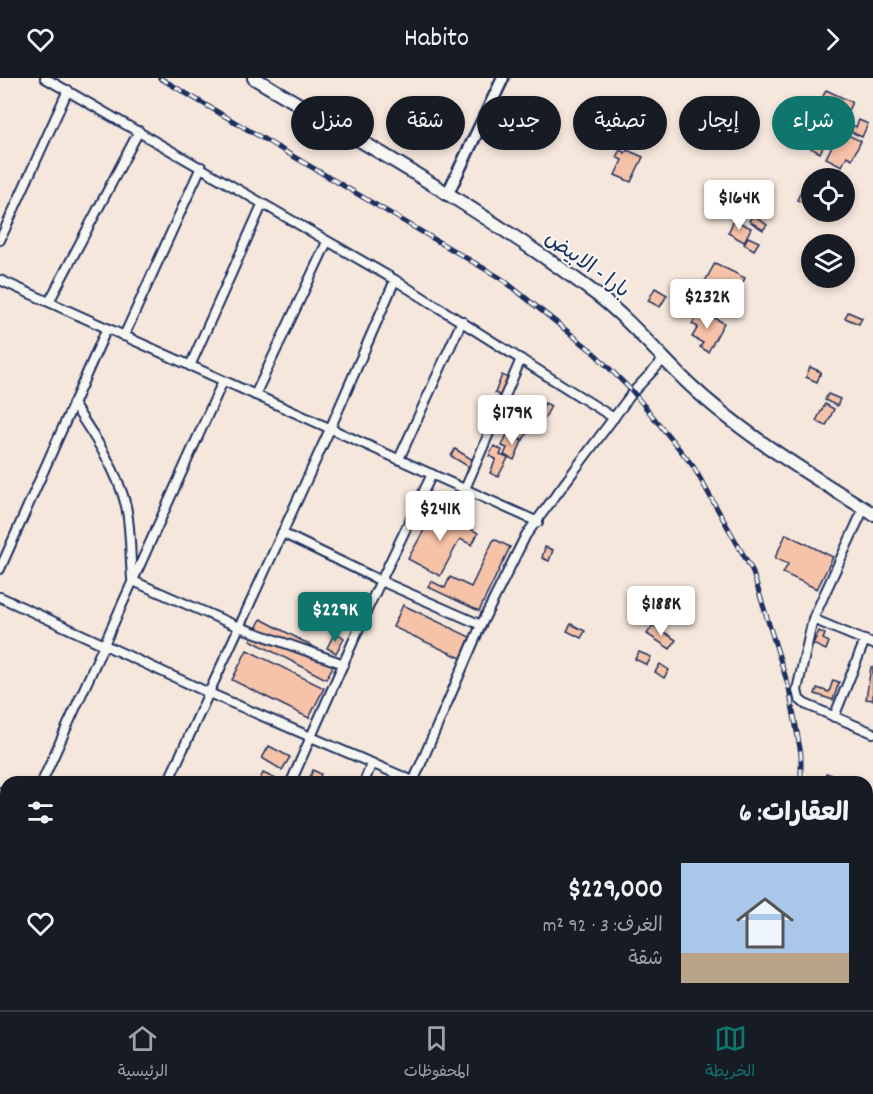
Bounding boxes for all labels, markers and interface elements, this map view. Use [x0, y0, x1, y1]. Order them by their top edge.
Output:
text: Habito [404, 20, 469, 59]
icon: heart [24, 23, 57, 56]
icon: forward [816, 23, 849, 56]
chip: منزل [291, 96, 374, 150]
chip: شقة [386, 96, 465, 150]
chip: جديد [477, 96, 561, 150]
chip: تصفية [573, 96, 667, 150]
chip: إيجار [679, 96, 760, 150]
chip: شراء [772, 96, 855, 150]
map controls [801, 168, 855, 288]
button: locate [801, 168, 855, 222]
pin: $164K [697, 180, 781, 231]
text: $164K [718, 185, 760, 213]
street label: بارا - الابيض [537, 225, 635, 307]
button: layers [801, 234, 855, 288]
pin: $232K [665, 279, 749, 330]
text: $232K [684, 284, 730, 312]
pin: $179K [470, 395, 554, 446]
text: $179K [492, 400, 532, 428]
pin: $241K [398, 491, 482, 542]
text: $241K [420, 496, 460, 524]
pin: $188K [619, 586, 703, 637]
text: $188K [641, 591, 681, 619]
pin: $229K [293, 592, 377, 643]
text: $229K [312, 597, 358, 625]
icon: filters [24, 796, 57, 829]
text: العقارات: 6 [739, 796, 849, 833]
text: $229,000 [568, 872, 663, 909]
icon: home [729, 887, 801, 959]
icon: heart [24, 907, 57, 940]
text: الغرف: 3 · 92 m² [543, 913, 663, 941]
text: شقة [628, 946, 663, 974]
tab: الرئيسية [118, 1022, 168, 1085]
tab: المحفوظات [404, 1022, 470, 1085]
tab: الخريطة [705, 1022, 755, 1085]

